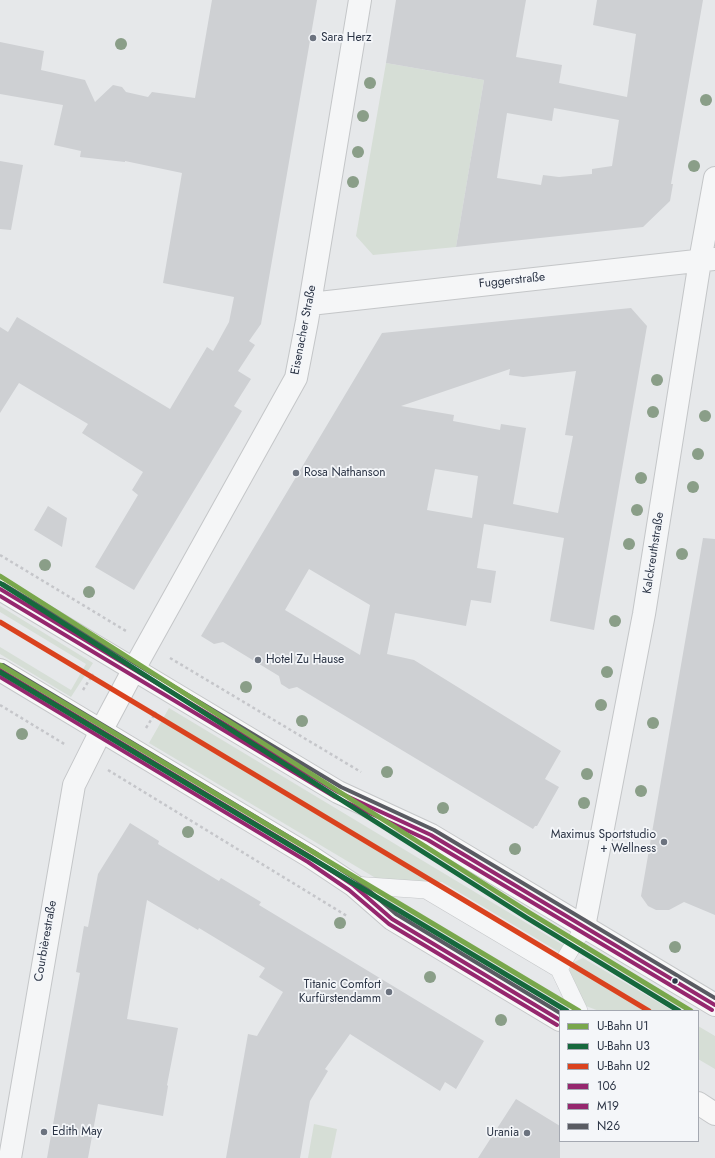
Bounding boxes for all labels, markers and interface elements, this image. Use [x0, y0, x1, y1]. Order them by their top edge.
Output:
place label: Sara Herz [321, 31, 372, 45]
marker: Sara Herz [308, 33, 318, 43]
street label: Fuggerstraße [478, 270, 546, 292]
street label: Eisenacher Straße [288, 284, 320, 376]
place label: Rosa Nathanson [304, 466, 385, 480]
marker: Rosa Nathanson [291, 468, 301, 478]
street label: Kalckreuthstraße [640, 511, 668, 595]
place label: Hotel Zu Hause [266, 653, 344, 667]
marker: Hotel Zu Hause [253, 655, 263, 665]
place label: Maximus Sportstudio + Wellness [551, 828, 656, 856]
marker: Maximus Sportstudio + Wellness [659, 837, 669, 847]
street label: Courbièrestraße [32, 899, 60, 983]
unlabelled marker [670, 976, 680, 986]
place label: Titanic Comfort Kurfürstendamm [299, 978, 381, 1006]
marker: Titanic Comfort Kurfürstendamm [384, 987, 394, 997]
legend [559, 1010, 699, 1142]
text: U-Bahn U1 [597, 1017, 649, 1035]
text: U-Bahn U3 [597, 1037, 650, 1055]
text: U-Bahn U2 [597, 1057, 650, 1075]
text: 106 [597, 1077, 617, 1095]
text: M19 [597, 1097, 619, 1115]
text: N26 [597, 1117, 620, 1135]
place label: Edith May [52, 1125, 102, 1139]
place label: Urania [486, 1126, 519, 1140]
marker: Edith May [39, 1127, 49, 1137]
marker: Urania [522, 1128, 532, 1138]

